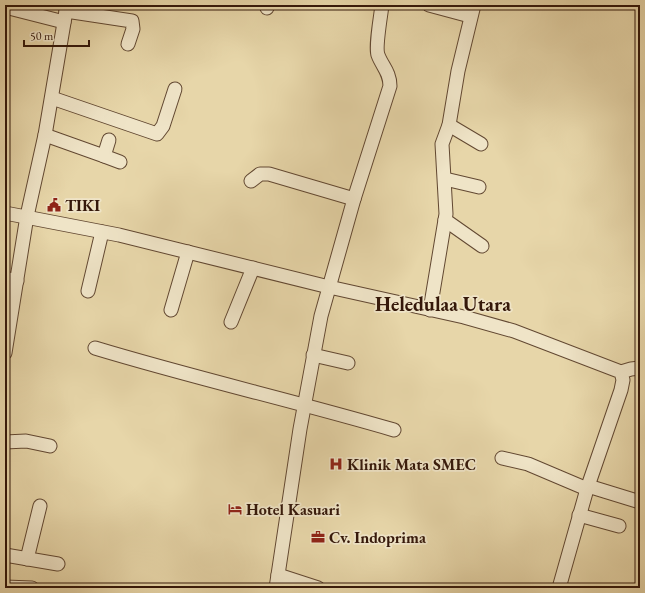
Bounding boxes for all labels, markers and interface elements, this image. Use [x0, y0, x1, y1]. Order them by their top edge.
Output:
scale bar [24, 22, 89, 48]
text: 50 m [30, 28, 54, 44]
place label: TIKI [65, 195, 100, 216]
public building icon: TIKI [46, 197, 62, 213]
district label: Heledulaa Utara [375, 291, 511, 317]
place label: Klinik Mata SMEC [347, 454, 476, 475]
hospital icon: Klinik Mata SMEC [328, 456, 344, 472]
place label: Hotel Kasuari [246, 499, 340, 520]
hotel icon: Hotel Kasuari [227, 501, 243, 517]
place label: Cv. Indoprima [329, 527, 427, 548]
office icon: Cv. Indoprima [310, 529, 326, 545]

